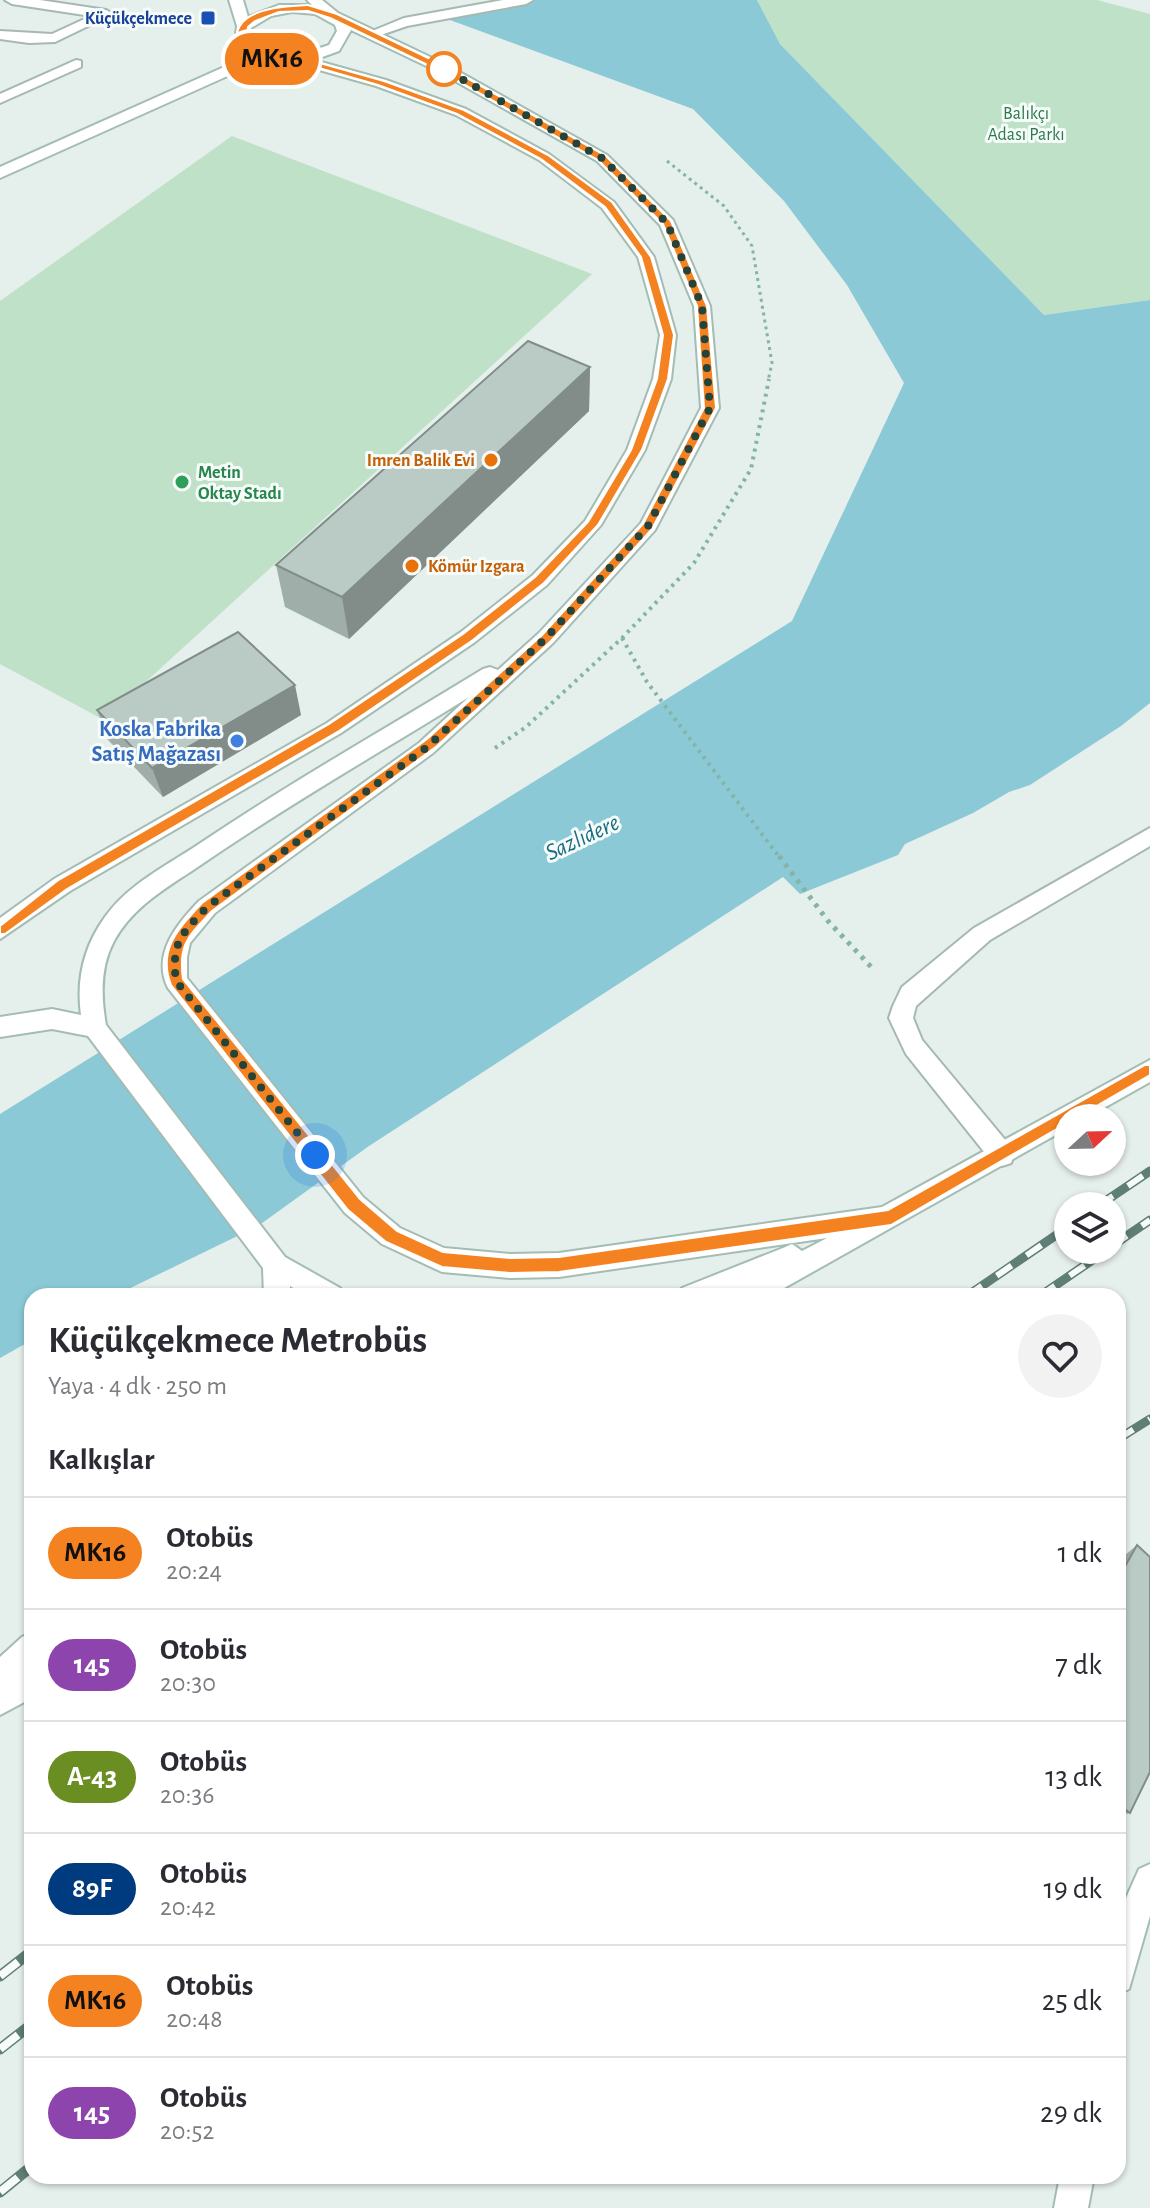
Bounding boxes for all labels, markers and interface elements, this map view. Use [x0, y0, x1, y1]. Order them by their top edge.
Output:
marker: Küçükçekmece [199, 9, 217, 27]
place label: Küçükçekmece [85, 10, 192, 28]
line badge: MK16 [216, 33, 328, 85]
text: MK16 [241, 45, 303, 73]
unlabelled marker [427, 52, 461, 86]
park label: Balıkçı Adası Parkı [987, 105, 1065, 144]
marker: Imren Balik Evi [482, 451, 500, 469]
place label: Imren Balik Evi [367, 452, 475, 470]
place label: Metin Oktay Stadı [198, 464, 282, 503]
marker: Metin Oktay Stadı [173, 473, 191, 491]
marker: Kömür Izgara [403, 557, 421, 575]
place label: Kömür Izgara [428, 558, 525, 576]
place label: Koska Fabrika Satış Mağazası [92, 718, 221, 765]
marker: Koska Fabrika Satış Mağazası [228, 732, 246, 750]
water label: Sazlıdere [542, 810, 623, 865]
north arrow [1054, 1104, 1126, 1176]
map controls [1054, 1104, 1126, 1264]
your location [295, 1135, 335, 1175]
button: layers [1054, 1192, 1126, 1264]
button: heart [1018, 1314, 1102, 1398]
text: Küçükçekmece Metrobüs [48, 1322, 427, 1360]
text: Yaya · 4 dk · 250 m [48, 1373, 227, 1399]
text: Kalkışlar [48, 1445, 154, 1475]
text: Otobüs [166, 1523, 253, 1553]
text: 1 dk [1058, 1538, 1102, 1568]
text: MK16 [64, 1539, 126, 1567]
text: 20:24 [166, 1558, 222, 1584]
text: Otobüs [160, 1635, 247, 1665]
text: 7 dk [1055, 1650, 1102, 1680]
text: 145 [74, 1651, 110, 1679]
text: 20:30 [160, 1670, 216, 1696]
text: Otobüs [160, 1747, 247, 1777]
text: 13 dk [1045, 1762, 1102, 1792]
text: A-43 [67, 1763, 117, 1791]
text: 20:36 [160, 1782, 214, 1808]
text: Otobüs [160, 1859, 247, 1889]
text: 19 dk [1043, 1874, 1102, 1904]
text: 89F [72, 1875, 112, 1903]
text: 20:42 [160, 1894, 216, 1920]
text: Otobüs [166, 1971, 253, 2001]
text: 25 dk [1042, 1986, 1102, 2016]
text: MK16 [64, 1987, 126, 2015]
text: 20:48 [166, 2006, 223, 2032]
text: Otobüs [160, 2083, 247, 2113]
text: 29 dk [1040, 2098, 1102, 2128]
text: 145 [74, 2099, 110, 2127]
text: 20:52 [160, 2118, 214, 2144]

